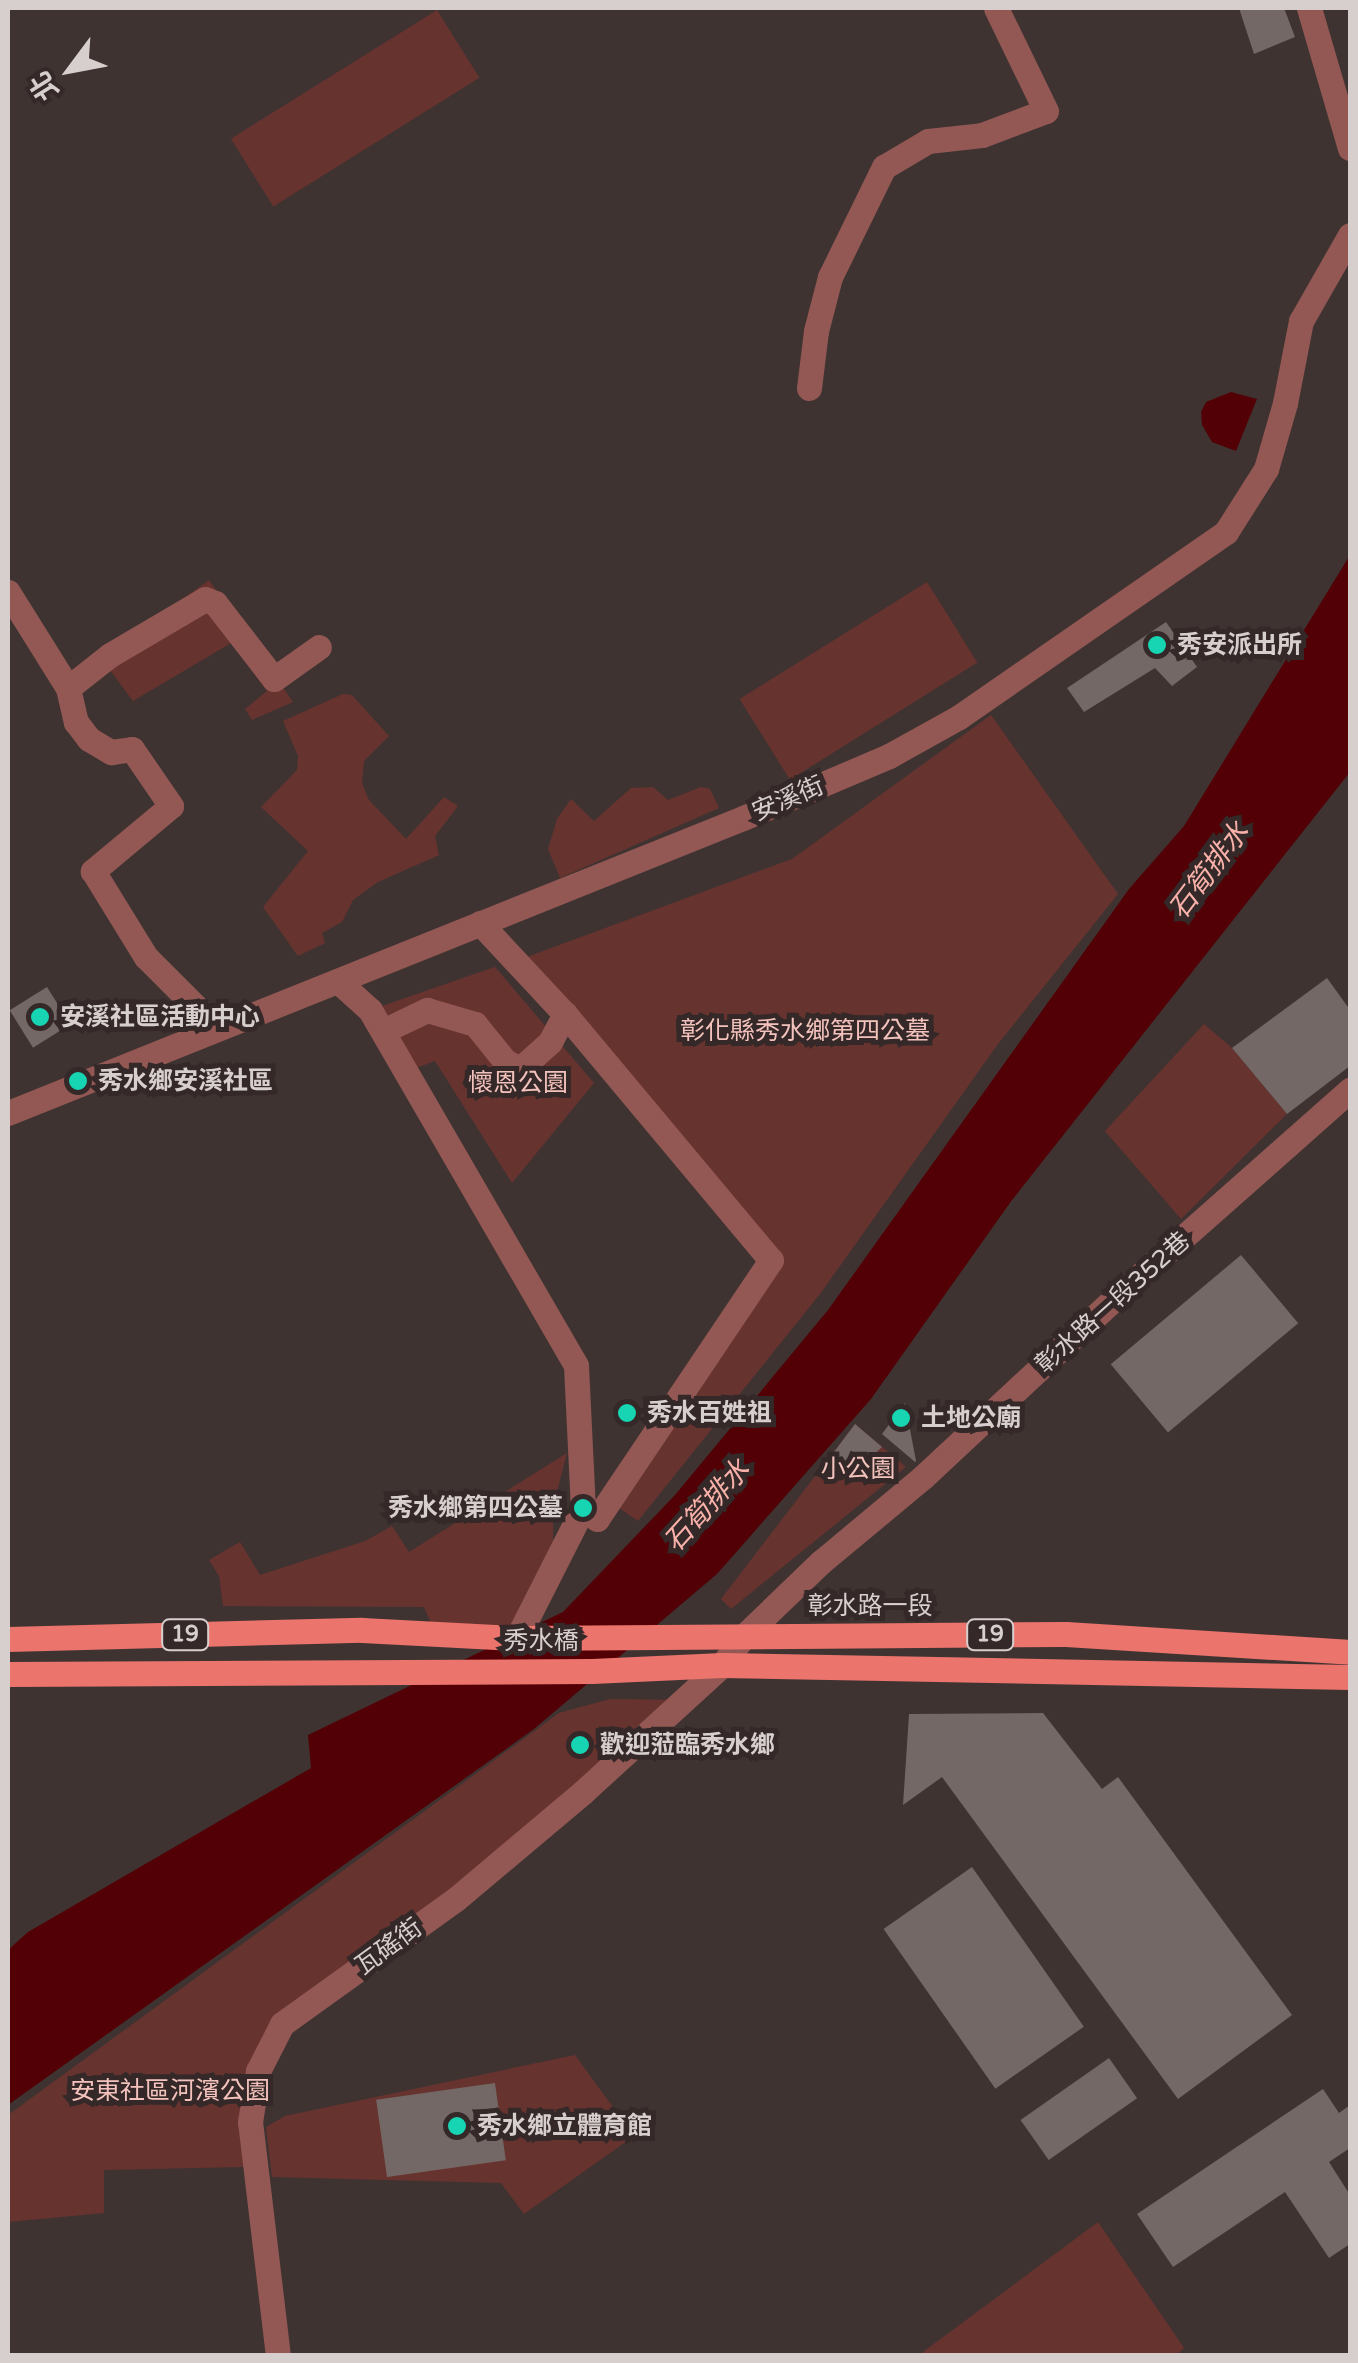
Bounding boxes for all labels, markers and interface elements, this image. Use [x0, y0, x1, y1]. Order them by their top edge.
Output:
north arrow [20, 20, 120, 120]
text: 北 [23, 65, 66, 107]
place label: 秀安派出所 [1177, 630, 1302, 660]
marker: 秀安派出所 [1146, 634, 1168, 656]
street label: 安溪街 [748, 771, 828, 827]
water label: 石筍排水 [1162, 816, 1256, 926]
place label: 安溪社區活動中心 [60, 1002, 260, 1032]
marker: 安溪社區活動中心 [29, 1006, 51, 1028]
park label: 彰化縣秀水鄉第四公墓 [680, 1016, 930, 1046]
place label: 秀水鄉安溪社區 [98, 1066, 273, 1096]
park label: 懷恩公園 [468, 1068, 568, 1098]
marker: 秀水鄉安溪社區 [67, 1070, 89, 1092]
street label: 彰水路一段352巷 [1030, 1226, 1196, 1380]
place label: 秀水百姓祖 [647, 1398, 772, 1428]
marker: 秀水百姓祖 [616, 1402, 638, 1424]
place label: 土地公廟 [921, 1403, 1021, 1433]
marker: 土地公廟 [890, 1407, 912, 1429]
water label: 石筍排水 [657, 1453, 757, 1559]
park label: 小公園 [821, 1454, 895, 1484]
place label: 秀水鄉第四公墓 [388, 1493, 563, 1523]
marker: 秀水鄉第四公墓 [572, 1497, 594, 1519]
street label: 彰水路一段 [808, 1591, 932, 1621]
road number: 19 [160, 1618, 210, 1652]
road number: 19 [965, 1618, 1015, 1652]
street label: 秀水橋 [504, 1626, 578, 1656]
place label: 歡迎蒞臨秀水鄉 [600, 1730, 775, 1760]
marker: 歡迎蒞臨秀水鄉 [569, 1734, 591, 1756]
street label: 瓦磘街 [350, 1913, 428, 1981]
park label: 安東社區河濱公園 [70, 2076, 270, 2106]
place label: 秀水鄉立體育館 [477, 2111, 652, 2141]
marker: 秀水鄉立體育館 [446, 2115, 468, 2137]

